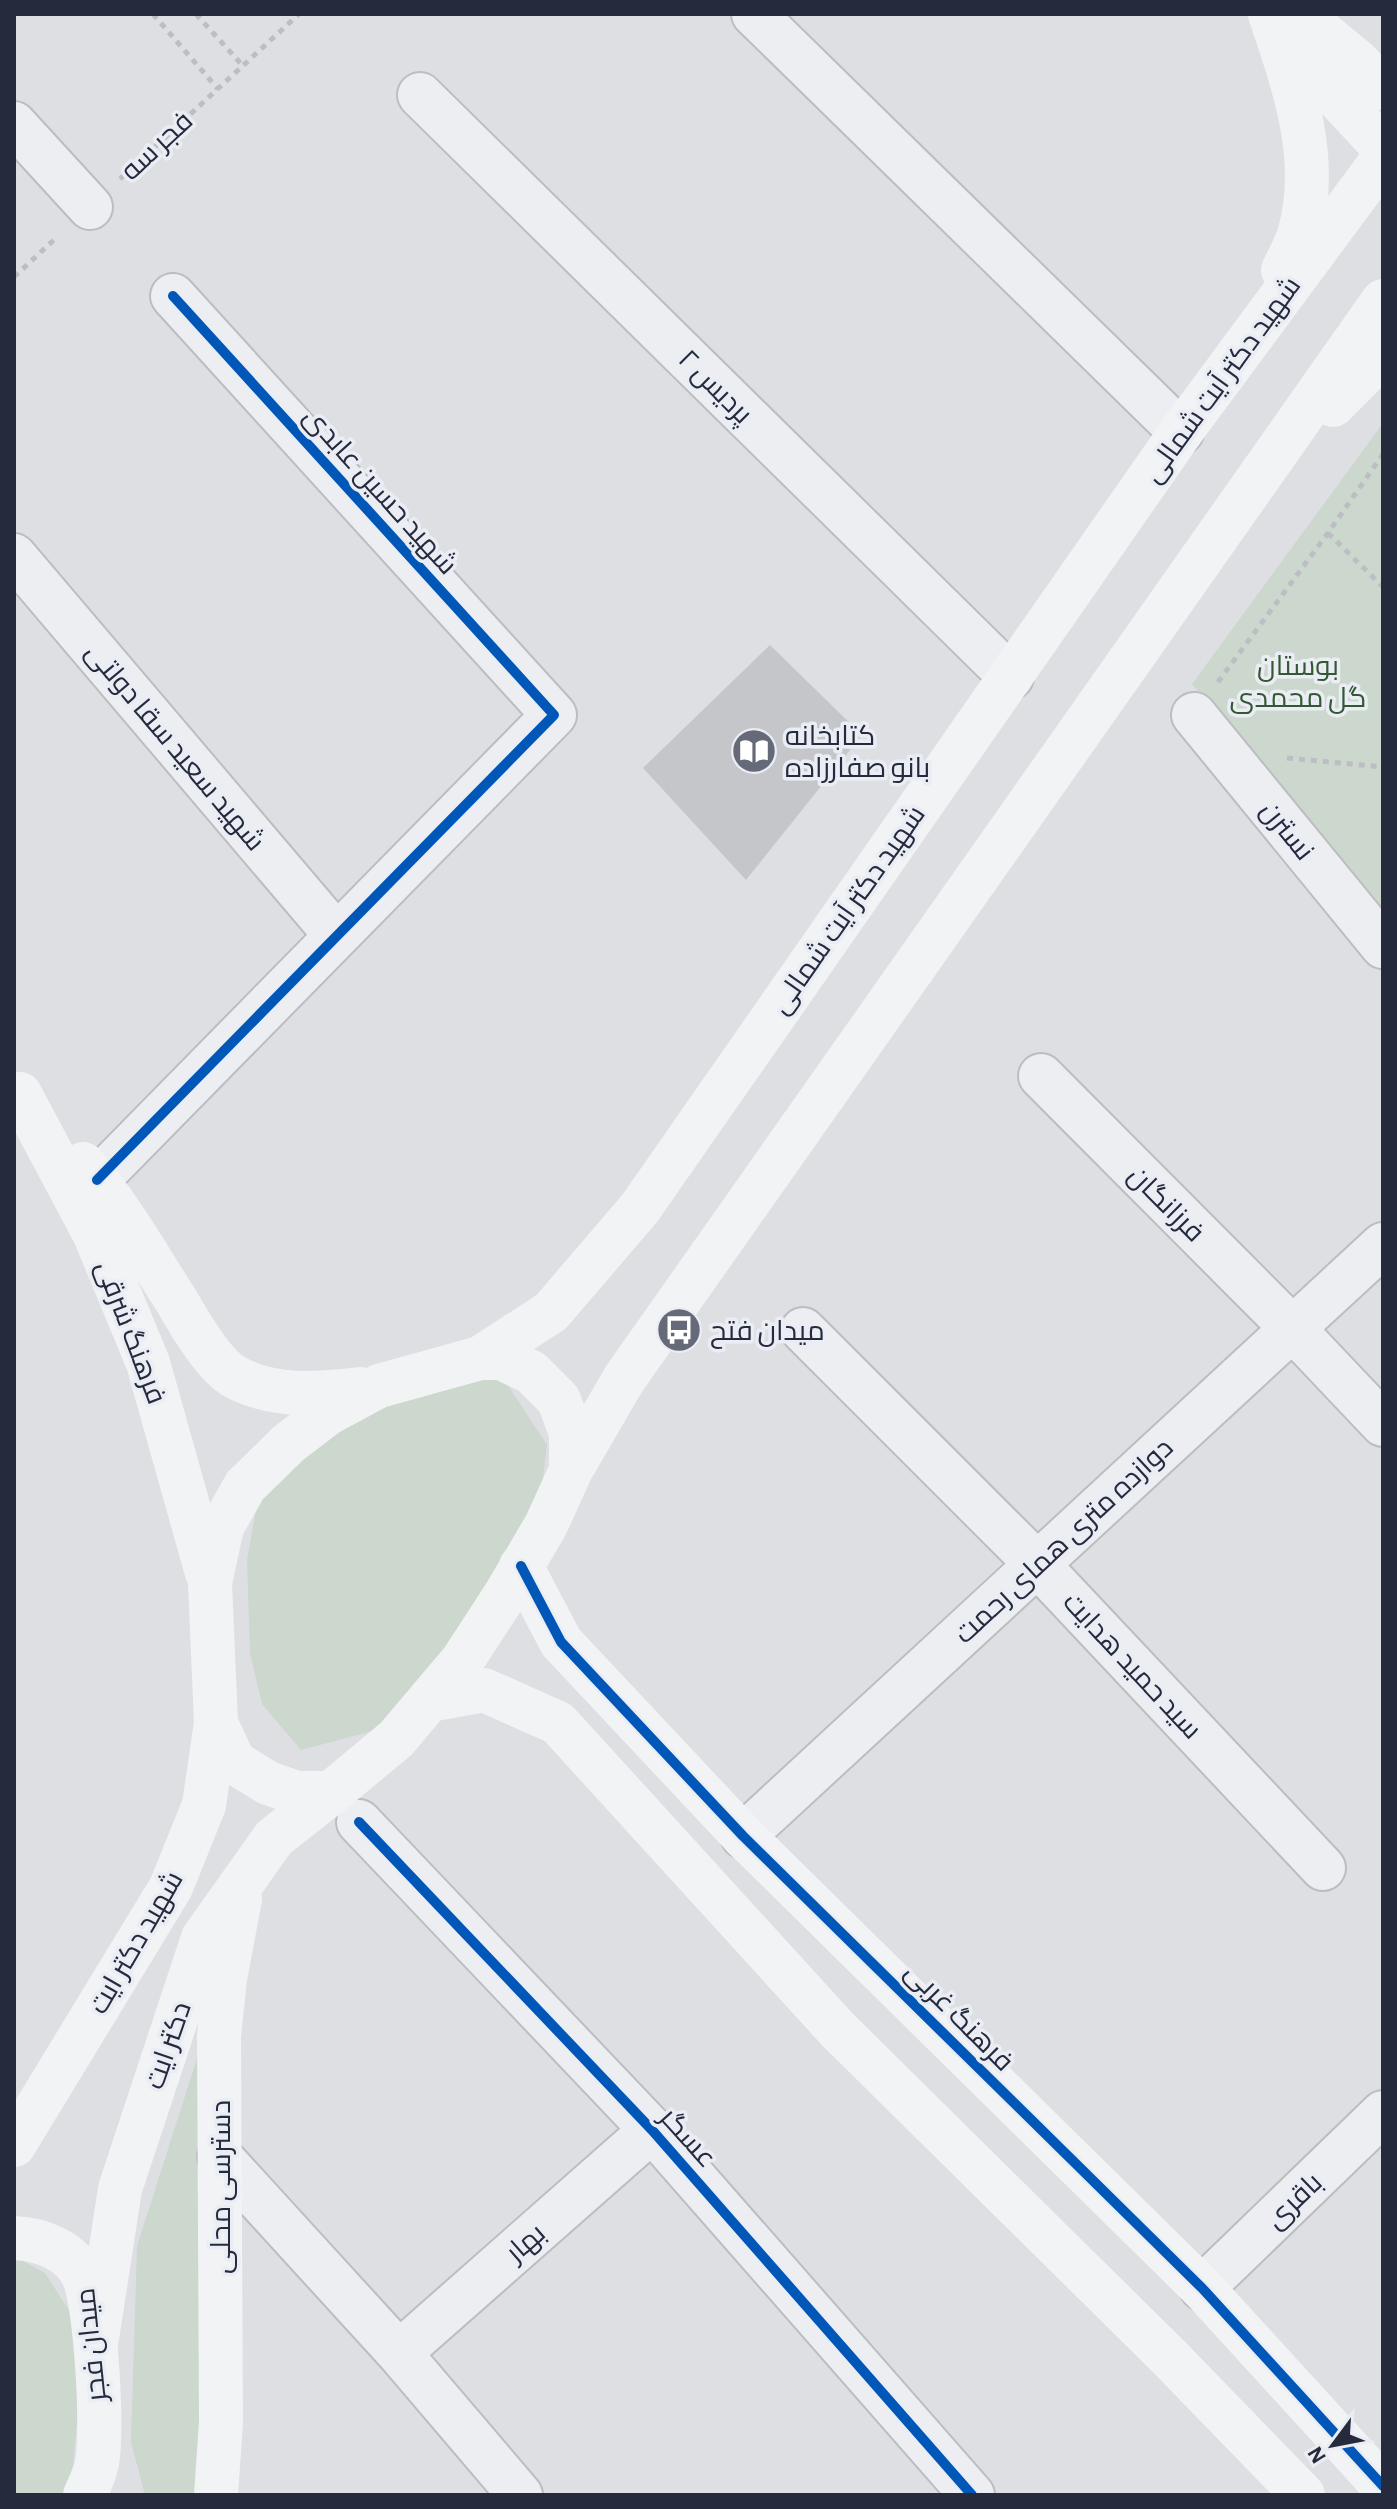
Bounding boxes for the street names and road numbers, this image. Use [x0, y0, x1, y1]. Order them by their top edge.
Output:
street label: فجر سه [116, 107, 198, 186]
street label: شهید دکتر آیت شمالی [1136, 270, 1307, 489]
street label: پردیس ۲ [670, 345, 757, 432]
street label: شهید حسین عابدی [297, 402, 462, 581]
street label: شهید سعید سقا دولتی [79, 637, 270, 857]
street label: نسترن [1254, 796, 1318, 867]
street label: شهید دکتر آیت شمالی [764, 799, 932, 1020]
street label: فرزانگان [1122, 1161, 1209, 1248]
street label: فرهنگ شرقی [89, 1257, 171, 1408]
street label: دوازده متری همای رحمت [950, 1434, 1179, 1650]
street label: سید حمید هدایت [1057, 1588, 1206, 1745]
street label: شهید دکتر ایت [84, 1866, 190, 2020]
street label: فرهنگ غربی [898, 1958, 1018, 2078]
street label: دکتر ایت [141, 1998, 197, 2093]
street label: دسترسی محلی [208, 2100, 237, 2274]
street label: عسگر [653, 2102, 721, 2173]
street label: باقری [1261, 2168, 1329, 2235]
street label: بهار [500, 2219, 552, 2270]
street label: میدان فجر [72, 2286, 113, 2405]

